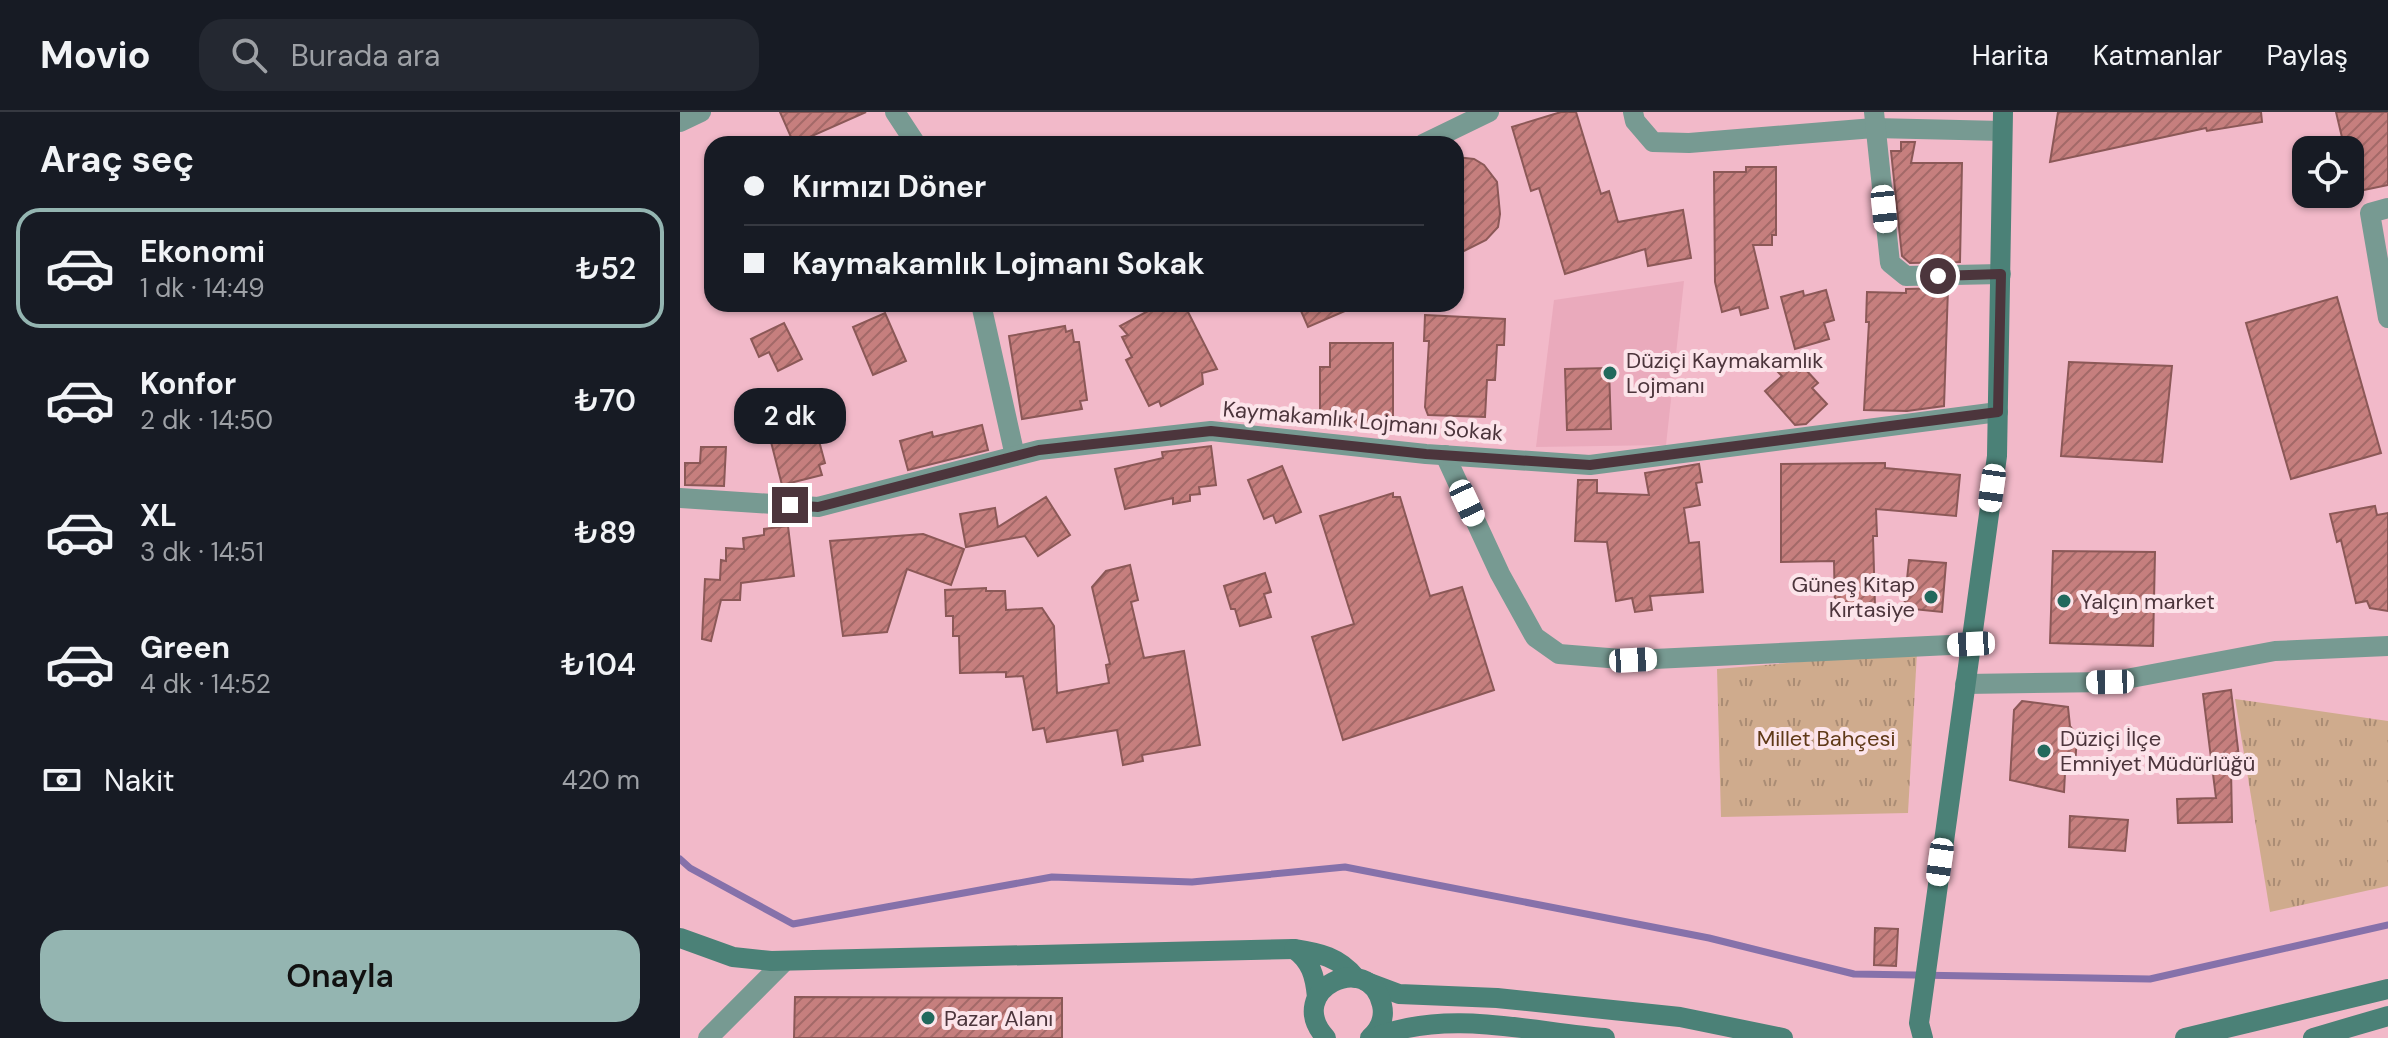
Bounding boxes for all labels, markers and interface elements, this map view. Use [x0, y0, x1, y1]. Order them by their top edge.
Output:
search box [199, 19, 759, 91]
text: Movio [40, 30, 151, 80]
icon: search [227, 33, 271, 77]
text: Burada ara [291, 36, 440, 75]
text: Harita [1972, 37, 2049, 74]
text: Katmanlar [2093, 37, 2222, 74]
text: Paylaş [2266, 37, 2348, 74]
text: Araç seç [40, 136, 194, 183]
map controls [2292, 136, 2364, 208]
button: locate [2292, 136, 2364, 208]
text: Kırmızı Döner [792, 167, 986, 206]
car [1870, 184, 1898, 234]
icon: car [44, 232, 116, 304]
text: Ekonomi [140, 232, 265, 271]
text: Kaymakamlık Lojmanı Sokak [792, 244, 1205, 283]
text: ₺52 [576, 249, 636, 288]
route start [1920, 258, 1956, 294]
text: 1 dk · 14:49 [140, 271, 265, 305]
place label: Düziçi Kaymakamlık Lojmanı [1626, 346, 1823, 400]
icon: car [44, 364, 116, 436]
text: Konfor [140, 364, 236, 403]
marker: Düziçi Kaymakamlık Lojmanı [1601, 364, 1619, 382]
text: ₺70 [575, 381, 636, 420]
callout: 2 dk [734, 389, 846, 445]
street label: Kaymakamlık Lojmanı Sokak [1222, 394, 1504, 448]
text: 2 dk [764, 399, 816, 433]
text: 2 dk · 14:50 [140, 403, 273, 437]
car [1977, 463, 2007, 513]
car [1446, 476, 1488, 530]
route end [772, 487, 808, 523]
icon: car [44, 496, 116, 568]
text: XL [140, 496, 177, 535]
text: ₺89 [574, 513, 636, 552]
text: 3 dk · 14:51 [140, 535, 264, 569]
place label: Güneş Kitap Kırtasiye [1792, 570, 1915, 624]
place label: Yalçın market [2080, 587, 2215, 616]
marker: Güneş Kitap Kırtasiye [1922, 588, 1940, 606]
marker: Yalçın market [2055, 592, 2073, 610]
icon: car [44, 628, 116, 700]
text: Green [140, 628, 230, 667]
car [1946, 631, 1996, 657]
text: ₺104 [561, 645, 636, 684]
car [1608, 647, 1658, 673]
text: 4 dk · 14:52 [140, 667, 271, 701]
car [2086, 670, 2134, 694]
park label: Millet Bahçesi [1757, 724, 1895, 753]
place label: Düziçi İlçe Emniyet Müdürlüğü [2060, 724, 2255, 778]
marker: Düziçi İlçe Emniyet Müdürlüğü [2035, 742, 2053, 760]
icon: cash [40, 758, 84, 802]
text: Nakit [104, 761, 175, 800]
text: 420 m [562, 763, 640, 797]
car [1925, 837, 1955, 887]
button: Onayla [40, 930, 640, 1022]
place label: Pazar Alanı [944, 1004, 1053, 1033]
marker: Pazar Alanı [919, 1009, 937, 1027]

